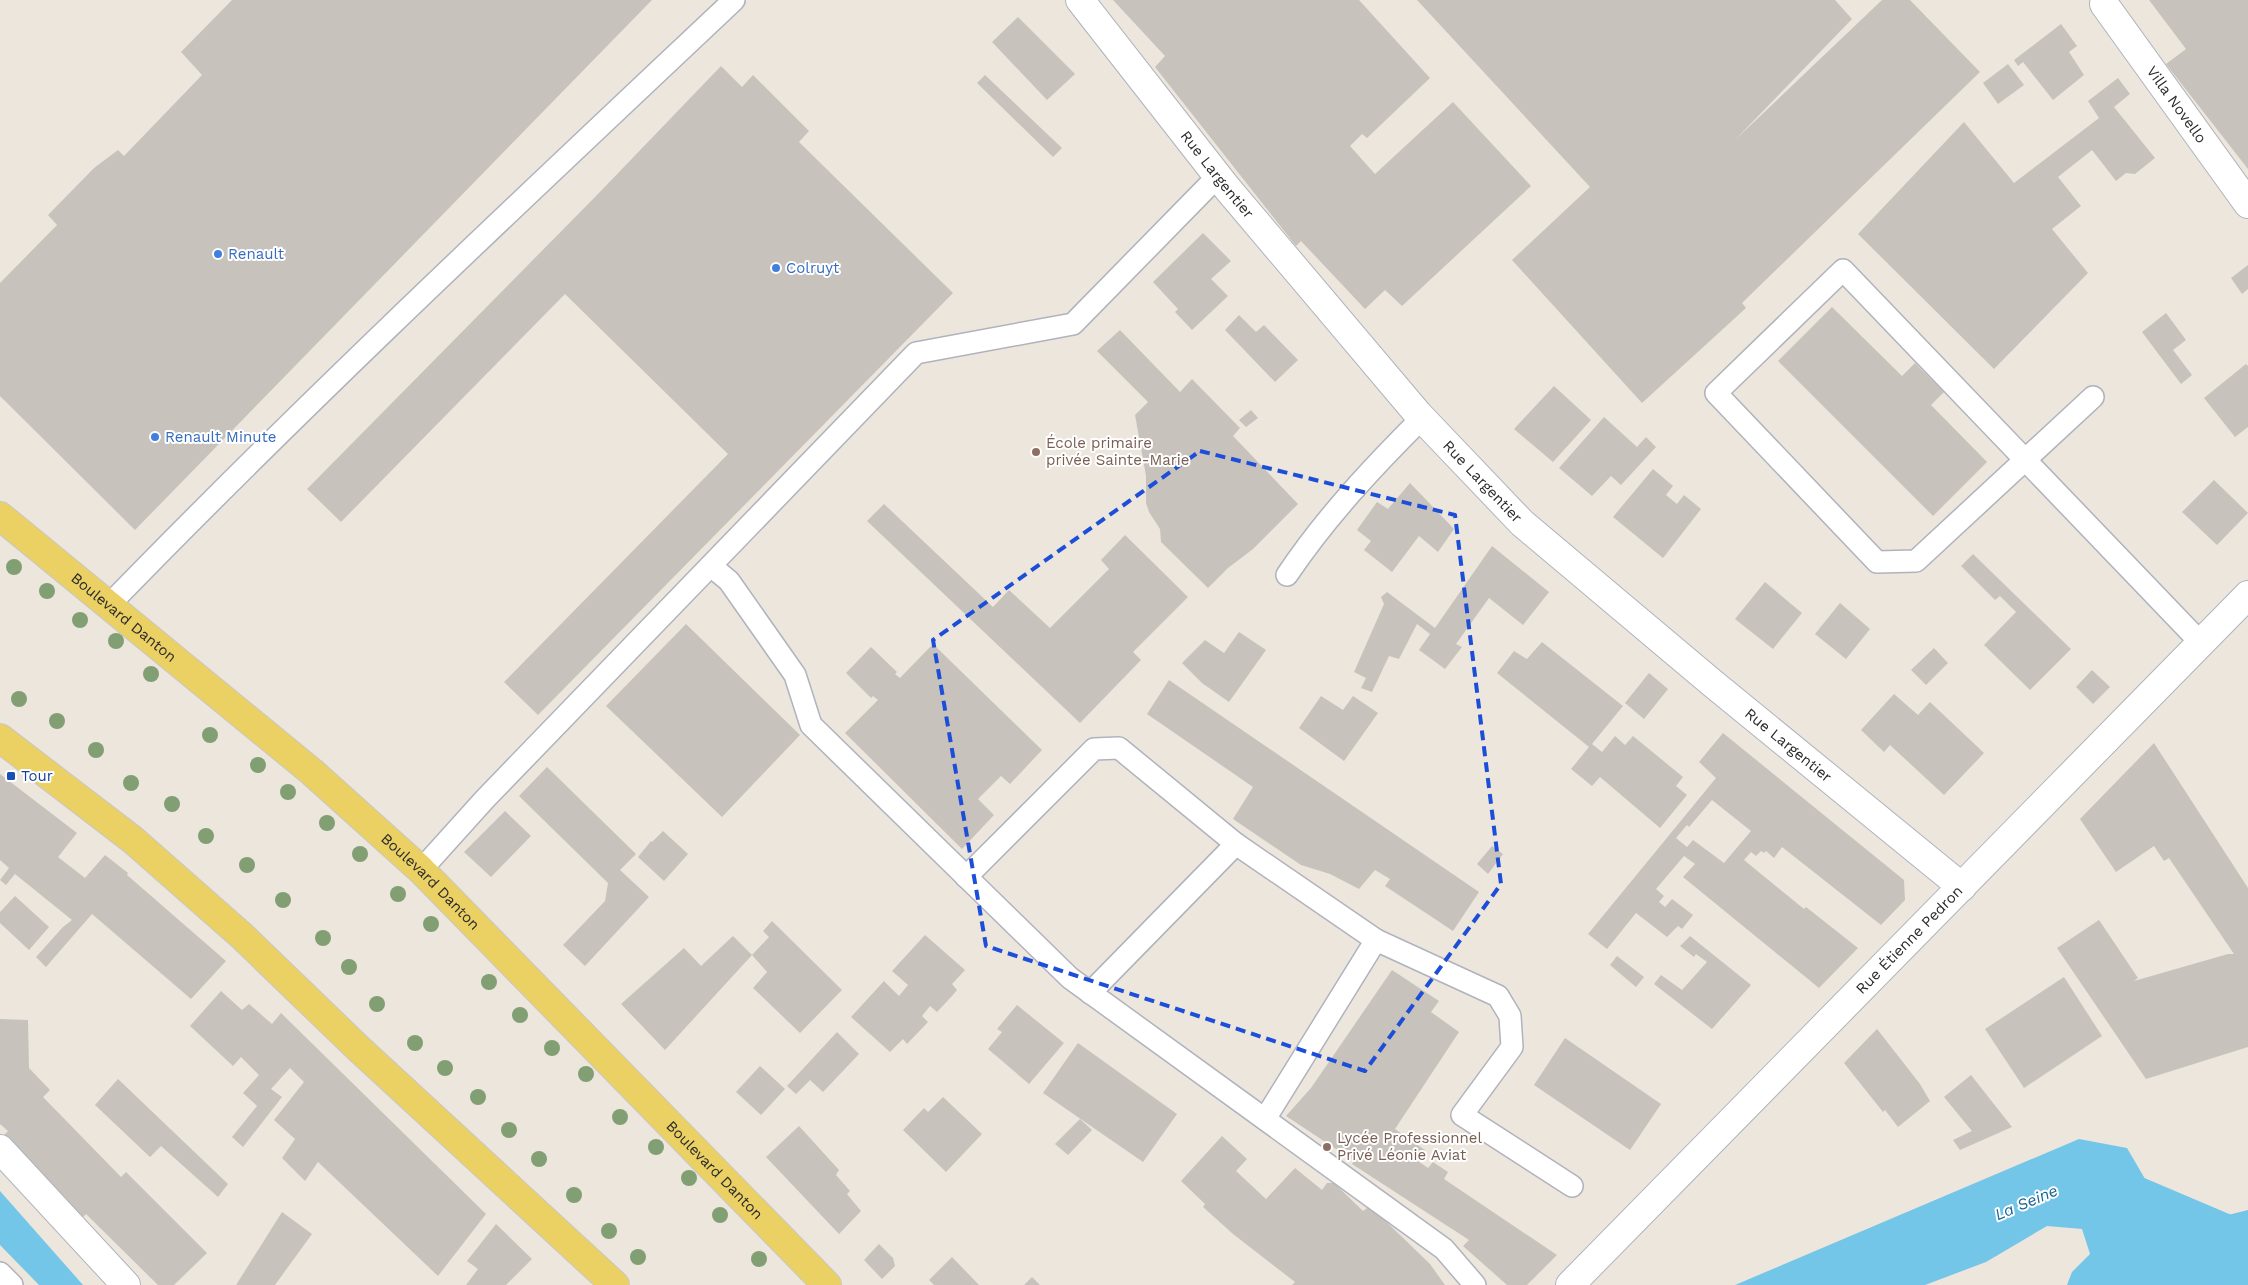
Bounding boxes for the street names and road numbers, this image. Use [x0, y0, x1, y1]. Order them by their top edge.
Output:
street label: Villa Novello [2143, 63, 2210, 147]
street label: Rue Largentier [1177, 127, 1258, 222]
street label: Rue Largentier [1439, 437, 1526, 527]
street label: Boulevard Danton [67, 569, 180, 666]
street label: Rue Largentier [1741, 704, 1835, 786]
street label: Boulevard Danton [377, 830, 484, 934]
street label: Rue Étienne Pedron [1852, 882, 1966, 998]
street label: Boulevard Danton [662, 1117, 767, 1223]

